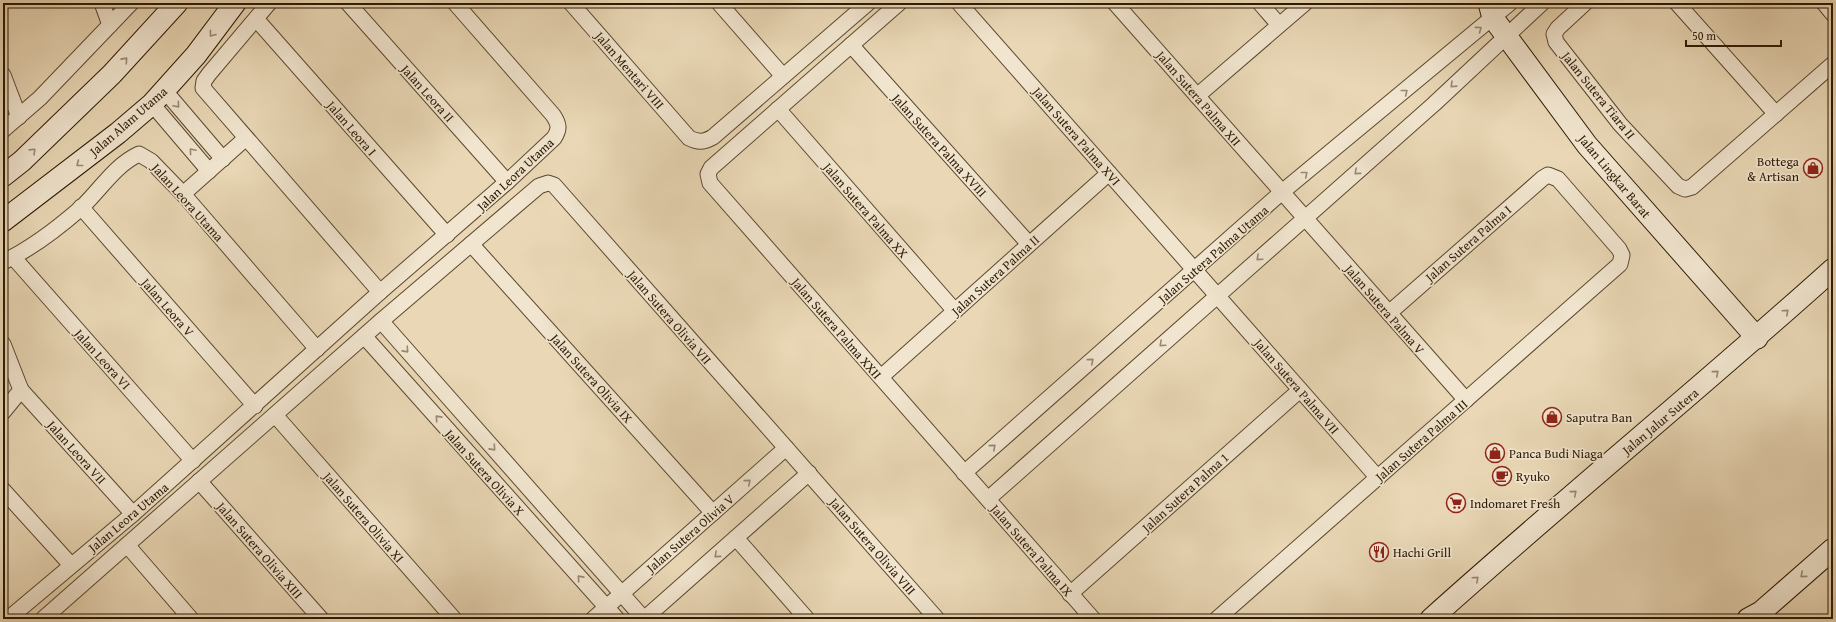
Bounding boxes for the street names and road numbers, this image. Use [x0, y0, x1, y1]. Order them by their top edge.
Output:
street label: Jalan Mentari VIII [589, 26, 669, 113]
street label: Jalan Sutera Palma XII [1150, 45, 1245, 150]
street label: Jalan Sutera Tiara II [1556, 46, 1640, 143]
street label: Jalan Leora II [395, 59, 459, 126]
street label: Jalan Sutera Palma XVI [1027, 81, 1125, 190]
street label: Jalan Alam Utama [84, 82, 172, 162]
street label: Jalan Sutera Palma XVIII [887, 88, 991, 201]
street label: Jalan Leora I [321, 95, 381, 160]
street label: Jalan Lingkar Barat [1572, 129, 1656, 223]
street label: Jalan Leora Utama [471, 133, 559, 217]
street label: Jalan Leora Utama [146, 157, 229, 246]
street label: Jalan Sutera Palma XX [817, 157, 912, 262]
street label: Jalan Sutera Palma Utama [1152, 200, 1273, 309]
street label: Jalan Sutera Palma I [1419, 200, 1516, 288]
street label: Jalan Sutera Palma II [946, 231, 1044, 322]
street label: Jalan Sutera Palma V [1339, 259, 1429, 359]
street label: Jalan Sutera Olivia VII [622, 265, 716, 369]
street label: Jalan Leora V [136, 272, 199, 341]
street label: Jalan Sutera Palma XXII [786, 272, 886, 383]
street label: Jalan Leora VI [69, 323, 135, 394]
street label: Jalan Sutera Olivia IX [545, 328, 637, 427]
street label: Jalan Sutera Palma VII [1248, 333, 1344, 438]
street label: Jalan Jalur Sutera [1616, 383, 1703, 460]
street label: Jalan Sutera Palma III [1369, 395, 1472, 487]
street label: Jalan Leora VII [41, 415, 110, 488]
street label: Jalan Sutera Olivia X [439, 423, 529, 520]
street label: Jalan Sutera Palma 1 [1136, 448, 1233, 538]
street label: Jalan Sutera Olivia XI [317, 466, 408, 567]
street label: Jalan Leora Utama [83, 478, 173, 558]
street label: Jalan Sutera Olivia V [641, 489, 739, 578]
street label: Jalan Sutera Olivia VIII [824, 492, 920, 599]
street label: Jalan Sutera Olivia XIII [211, 496, 307, 603]
street label: Jalan Sutera Palma IX [985, 498, 1077, 601]

